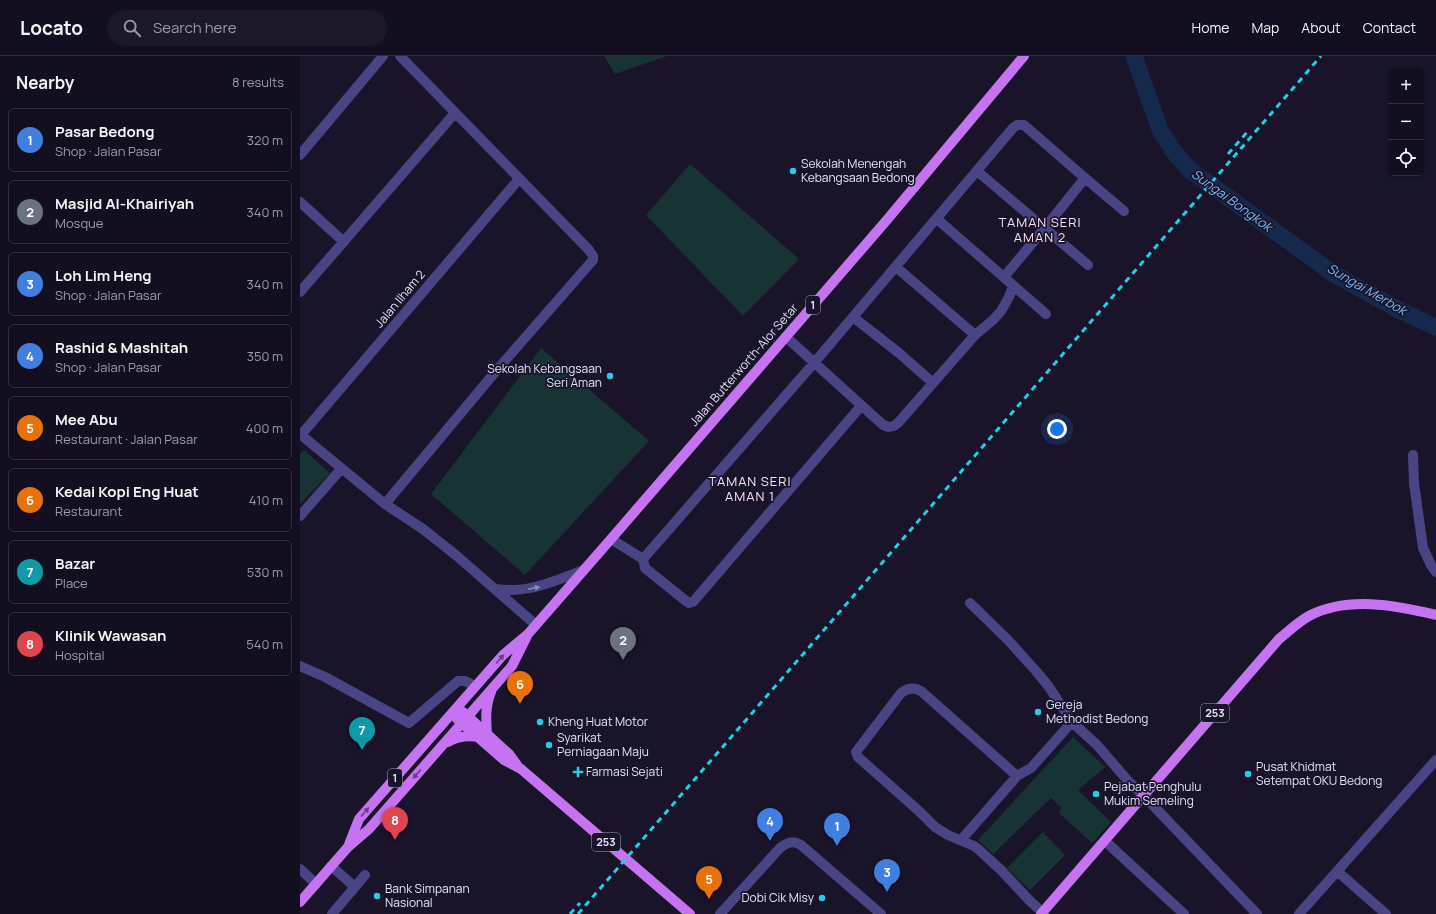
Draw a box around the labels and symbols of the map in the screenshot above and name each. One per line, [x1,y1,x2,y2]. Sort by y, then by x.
place label: Sekolah Menengah Kebangsaan Bedong [801,155,915,186]
water label: Sungai Bongkok [1188,165,1278,237]
marker: Sekolah Menengah Kebangsaan Bedong [788,166,798,176]
district label: TAMAN SERI AMAN 2 [998,213,1082,246]
water label: Sungai Merbok [1324,259,1412,320]
street label: Jalan Ilham 2 [371,266,429,331]
road number: 1 [806,296,820,314]
street label: Jalan Butterworth-Alor Setar [686,299,802,430]
place label: Sekolah Kebangsaan Seri Aman [487,360,602,391]
marker: Sekolah Kebangsaan Seri Aman [605,371,615,381]
your location [1047,419,1067,439]
district label: TAMAN SERI AMAN 1 [708,472,792,505]
one-way arrow [528,584,540,590]
pin: 2 [610,627,636,660]
one-way arrow [495,654,504,663]
pin: 6 [507,671,533,704]
place label: Gereja Methodist Bedong [1046,696,1148,727]
road number: 253 [1201,704,1229,722]
marker: Gereja Methodist Bedong [1033,707,1043,717]
place label: Kheng Huat Motor [548,713,649,730]
pin: 7 [349,717,375,750]
marker: Kheng Huat Motor [535,717,545,727]
place label: Syarikat Perniagaan Maju [557,729,649,760]
marker: Syarikat Perniagaan Maju [544,740,554,750]
place label: Pusat Khidmat Setempat OKU Bedong [1256,758,1382,789]
place label: Farmasi Sejati [586,763,663,780]
marker: Farmasi Sejati [573,767,583,777]
road number: 1 [388,769,402,787]
one-way arrow [413,769,422,780]
marker: Pusat Khidmat Setempat OKU Bedong [1243,769,1253,779]
place label: Pejabat Penghulu Mukim Semeling [1104,778,1201,809]
marker: Pejabat Penghulu Mukim Semeling [1091,789,1101,799]
one-way arrow [360,807,370,817]
pin: 8 [382,807,408,840]
pin: 4 [757,808,783,841]
pin: 1 [824,813,850,846]
road number: 253 [592,833,620,851]
pin: 3 [874,859,900,892]
pin: 5 [696,866,722,899]
place label: Bank Simpanan Nasional [385,880,470,911]
place label: Dobi Cik Misy [742,889,815,906]
marker: Bank Simpanan Nasional [372,891,382,901]
marker: Dobi Cik Misy [817,893,827,903]

